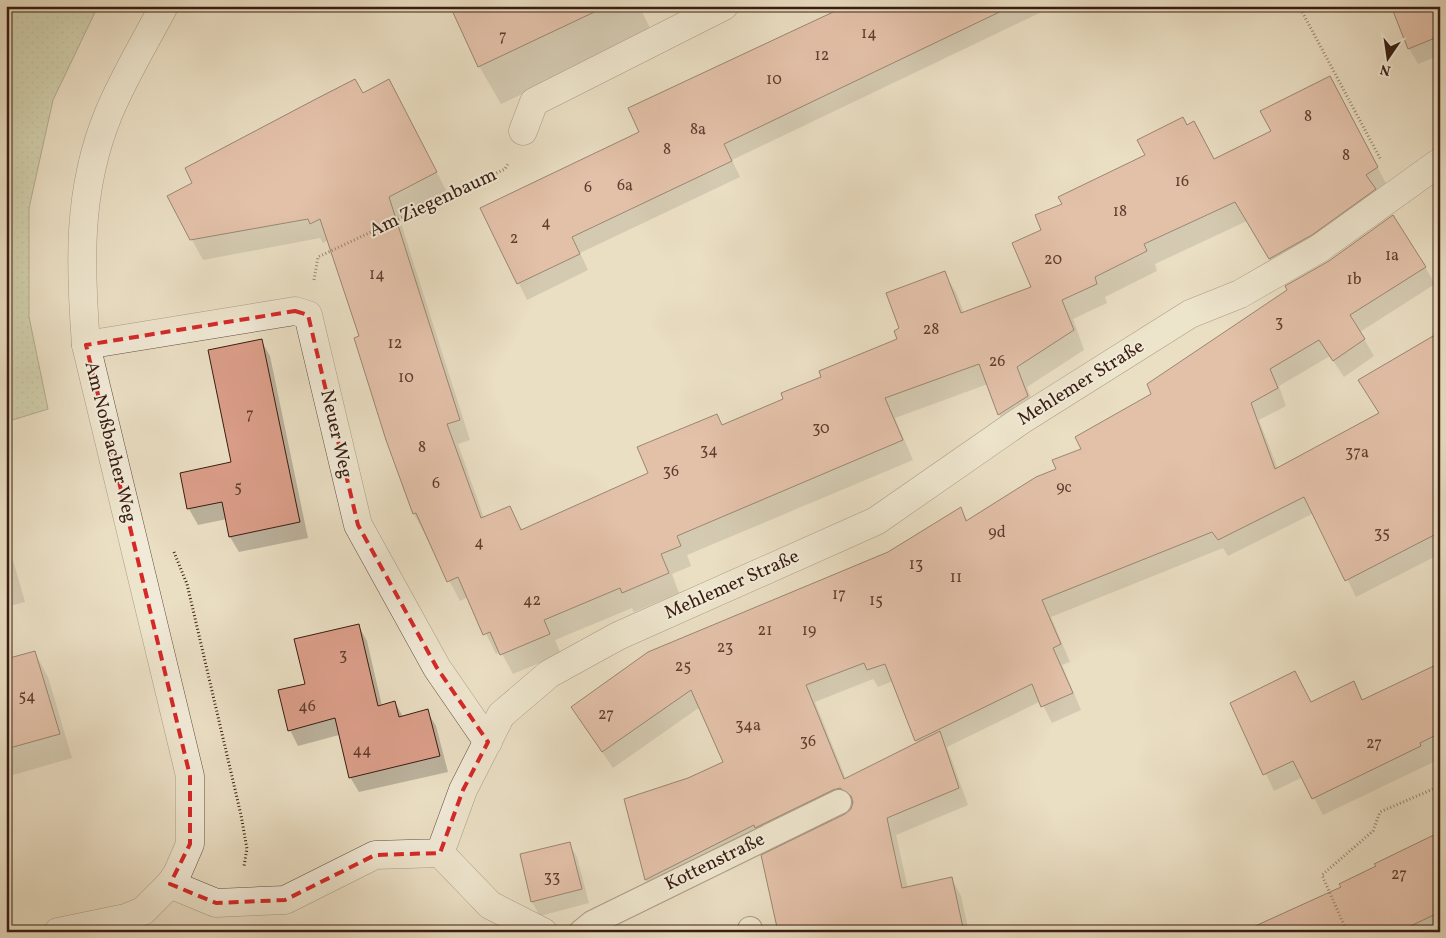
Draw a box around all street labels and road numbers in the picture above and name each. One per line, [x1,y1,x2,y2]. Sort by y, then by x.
street label: Am Ziegenbaum [365,162,501,244]
street label: Mehlemer Straße [1013,334,1149,432]
street label: Am Noßbacher Weg [77,359,143,525]
street label: Neuer Weg [313,387,359,481]
street label: Mehlemer Straße [661,544,803,626]
street label: Kottenstraße [661,827,769,897]

